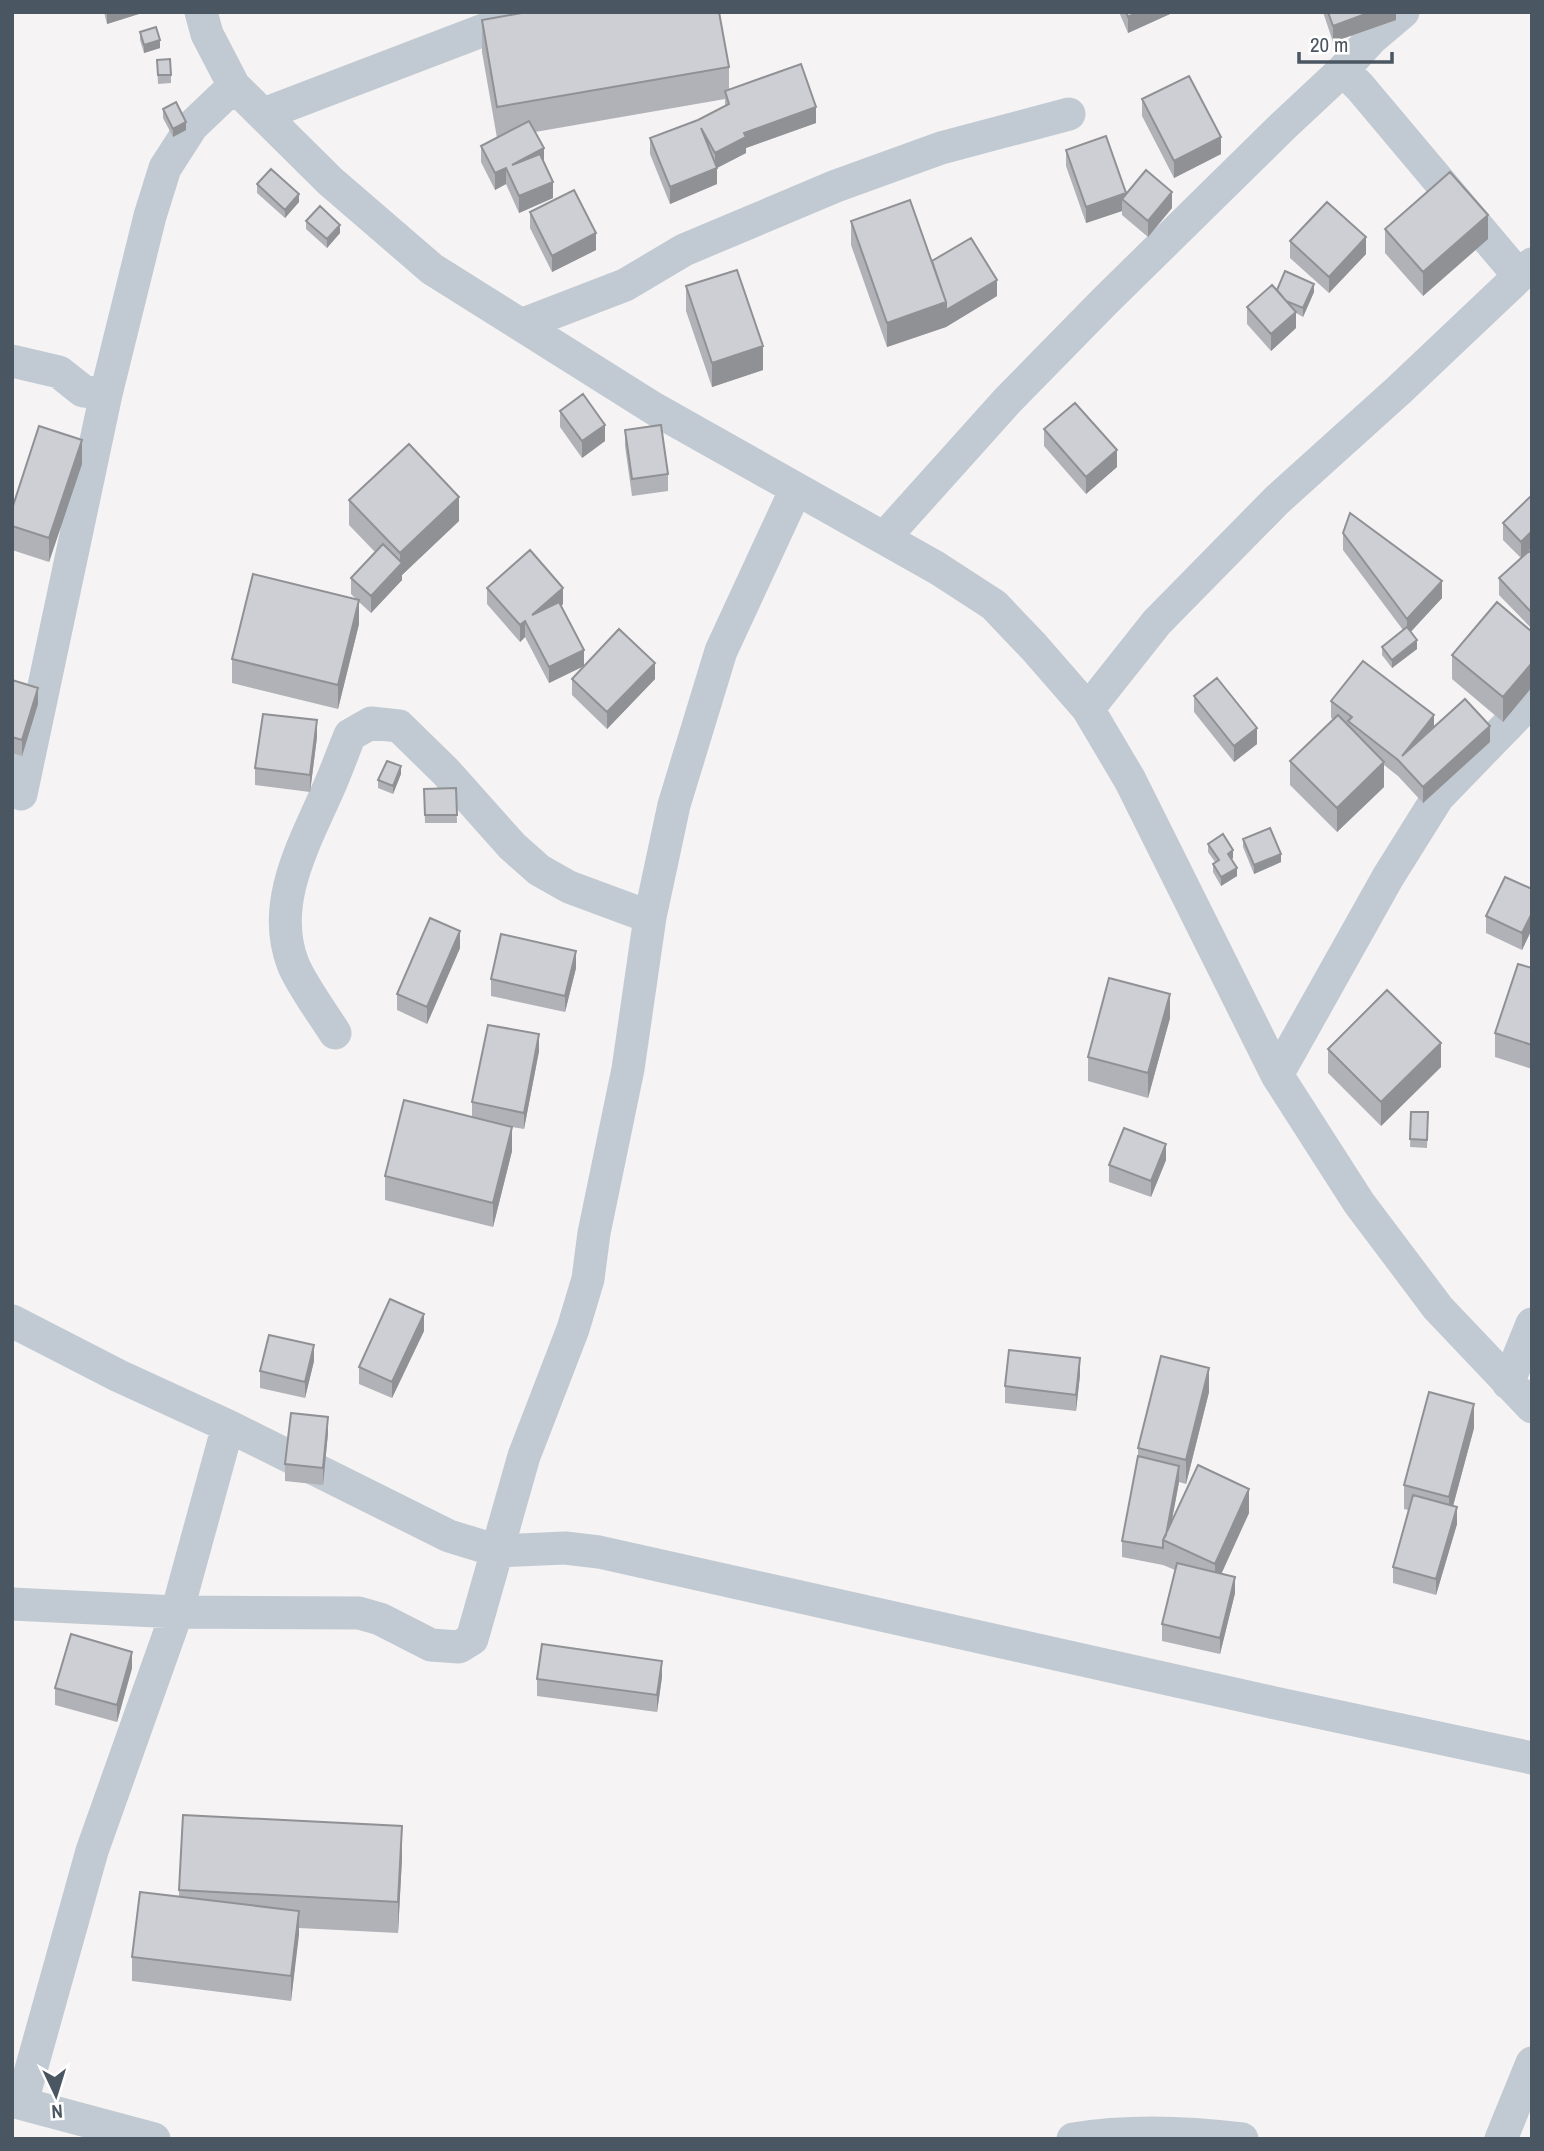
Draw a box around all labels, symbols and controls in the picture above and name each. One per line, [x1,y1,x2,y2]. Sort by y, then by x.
scale bar [1299,21,1392,65]
text: 20 m [1310,30,1348,59]
north arrow [21,2060,91,2130]
text: N [51,2099,64,2125]

